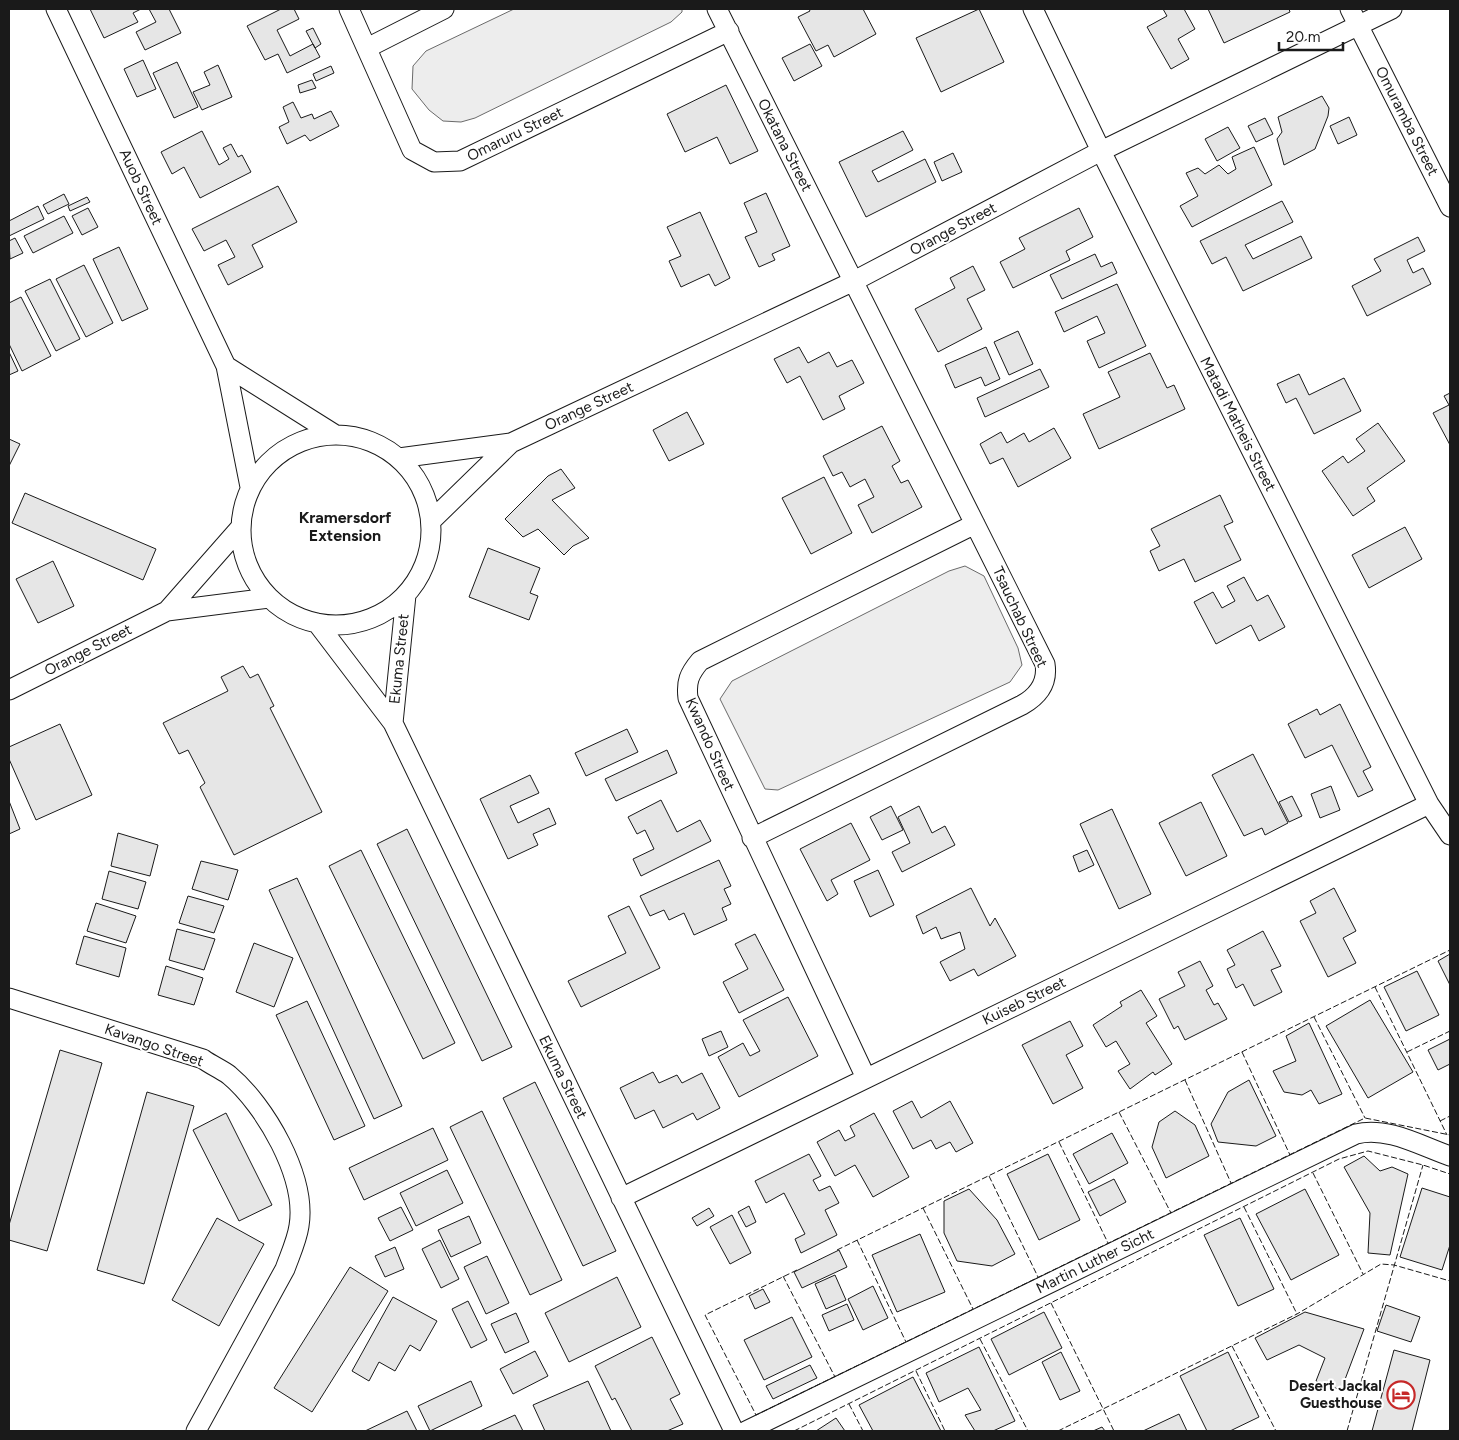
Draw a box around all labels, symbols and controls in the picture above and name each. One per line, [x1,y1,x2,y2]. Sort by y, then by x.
scale bar [1279,20,1343,52]
text: 20 m [1286,28,1320,46]
street label: Omuramba Street [1372,63,1443,179]
street label: Okatana Street [754,96,816,195]
street label: Omaruru Street [464,103,566,165]
street label: Auob Street [116,146,167,228]
street label: Orange Street [907,198,1000,259]
street label: Matadi Matheis Street [1196,354,1280,494]
street label: Orange Street [542,378,636,434]
district label: Kramersdorf Extension [299,508,392,545]
street label: Tsauchab Street [989,564,1051,671]
street label: Ekuma Street [385,613,413,705]
street label: Orange Street [41,620,135,680]
street label: Kwando Street [681,695,739,794]
street label: Kuiseb Street [979,973,1069,1029]
street label: Kavango Street [102,1020,206,1070]
street label: Ekuma Street [535,1032,591,1122]
street label: Martin Luther Sicht [1033,1225,1157,1297]
place label: Desert Jackal Guesthouse [1289,1377,1383,1412]
hotel icon: Desert Jackal Guesthouse [1386,1380,1416,1410]

